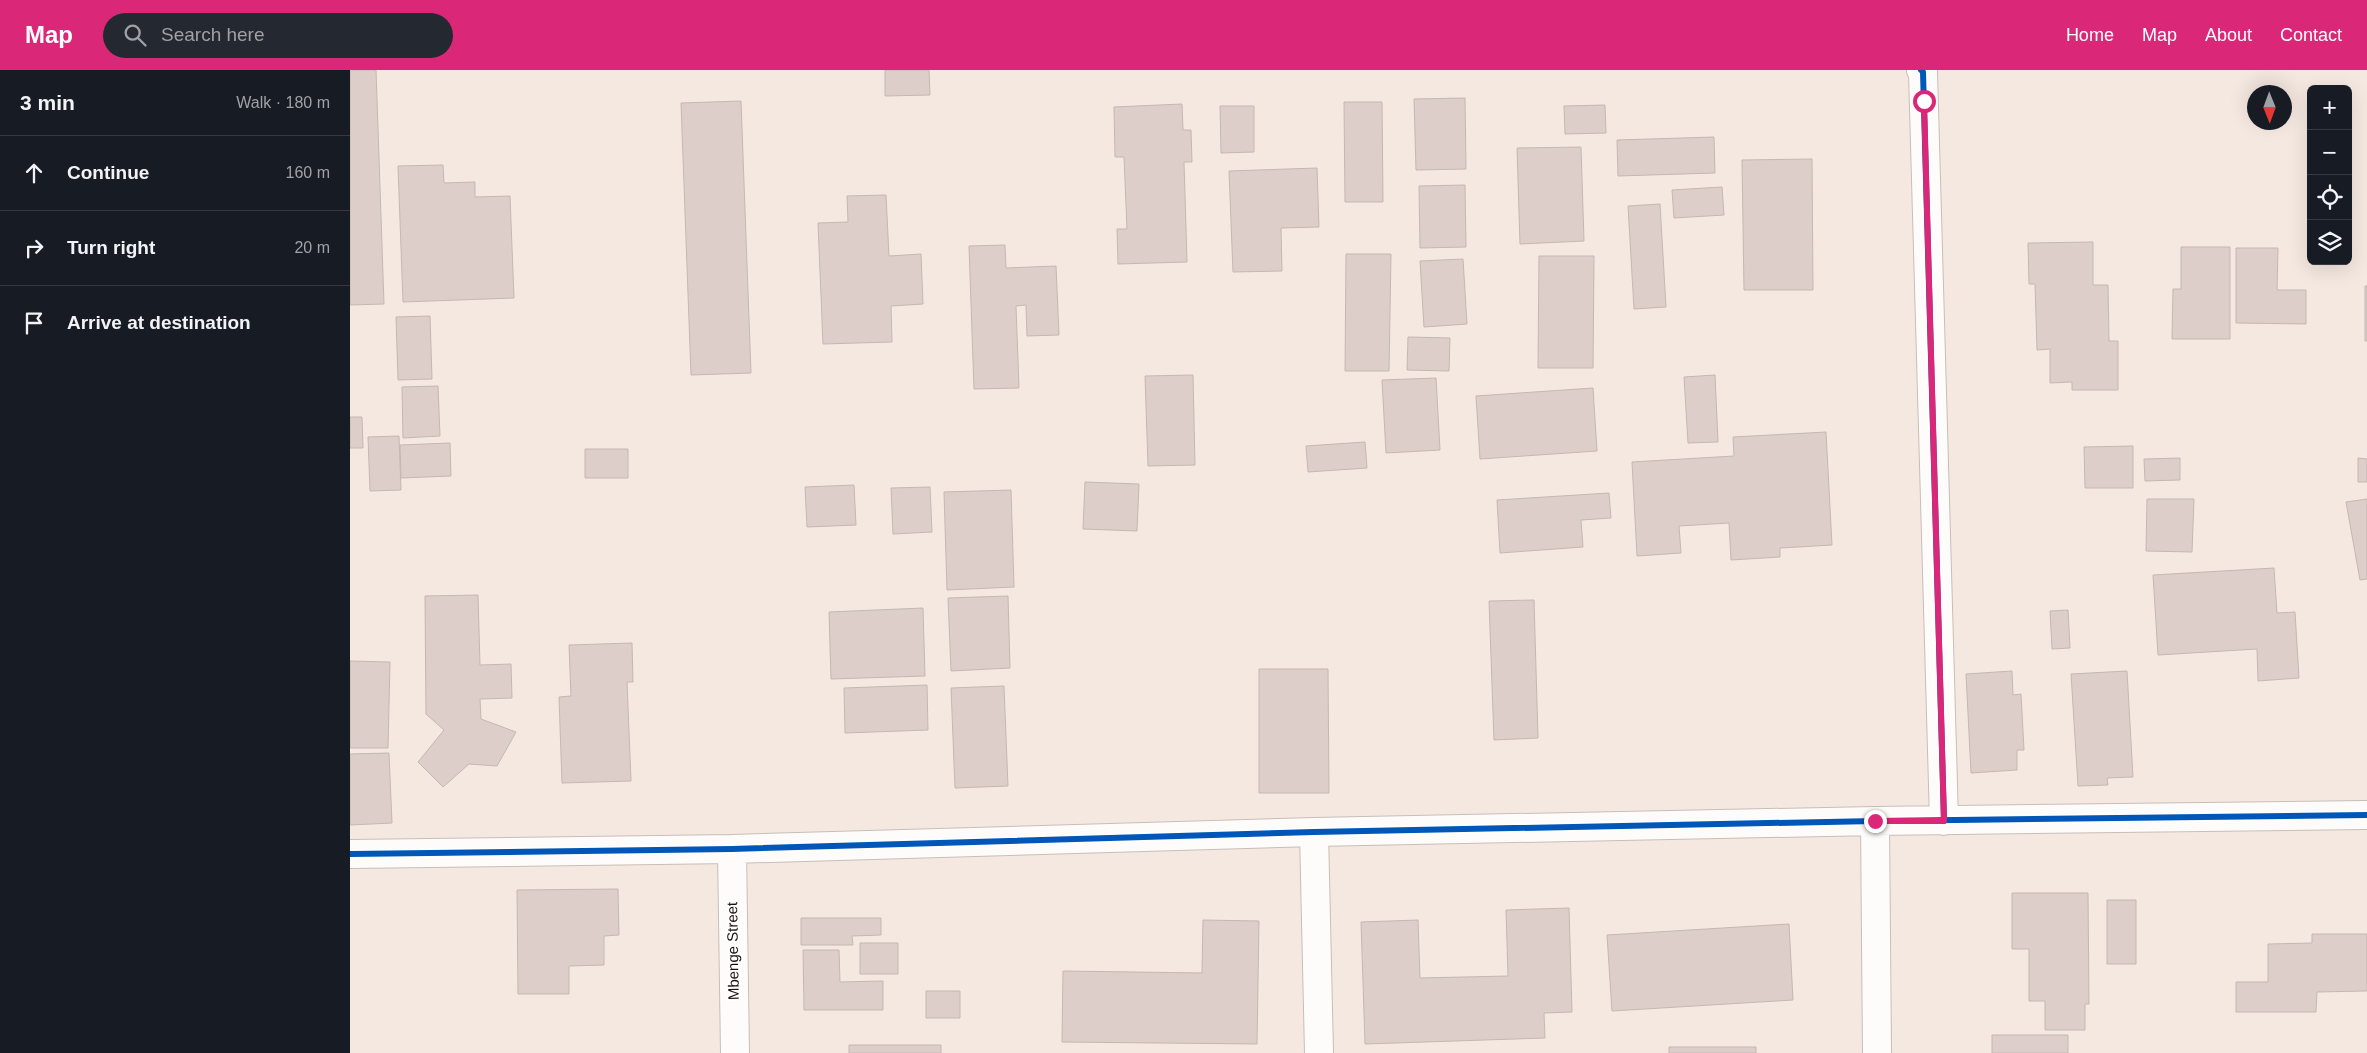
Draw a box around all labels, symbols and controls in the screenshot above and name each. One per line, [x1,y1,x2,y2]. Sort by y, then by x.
search box [103,13,453,58]
text: Map [25,21,73,48]
icon: search [121,21,149,49]
text: Search here [161,24,265,45]
text: Home [2066,25,2114,45]
text: Map [2142,25,2177,45]
text: About [2205,25,2252,45]
text: Contact [2280,25,2342,45]
north arrow [2247,85,2292,130]
map controls [2307,85,2352,265]
button: + [2307,85,2352,130]
route start [1913,90,1936,113]
text: 3 min [20,91,75,114]
text: Walk · 180 m [236,94,330,111]
button: − [2307,130,2352,175]
icon: ahead [20,159,48,187]
text: Continue [67,162,149,183]
text: 160 m [286,164,330,181]
button: locate [2307,175,2352,220]
button: layers [2307,220,2352,265]
icon: right [20,234,48,262]
text: Turn right [67,237,155,258]
text: 20 m [294,239,330,256]
icon: arrive [20,309,48,337]
text: Arrive at destination [67,312,251,333]
route end [1864,810,1887,833]
street label: Mbenge Street [723,901,742,1000]

